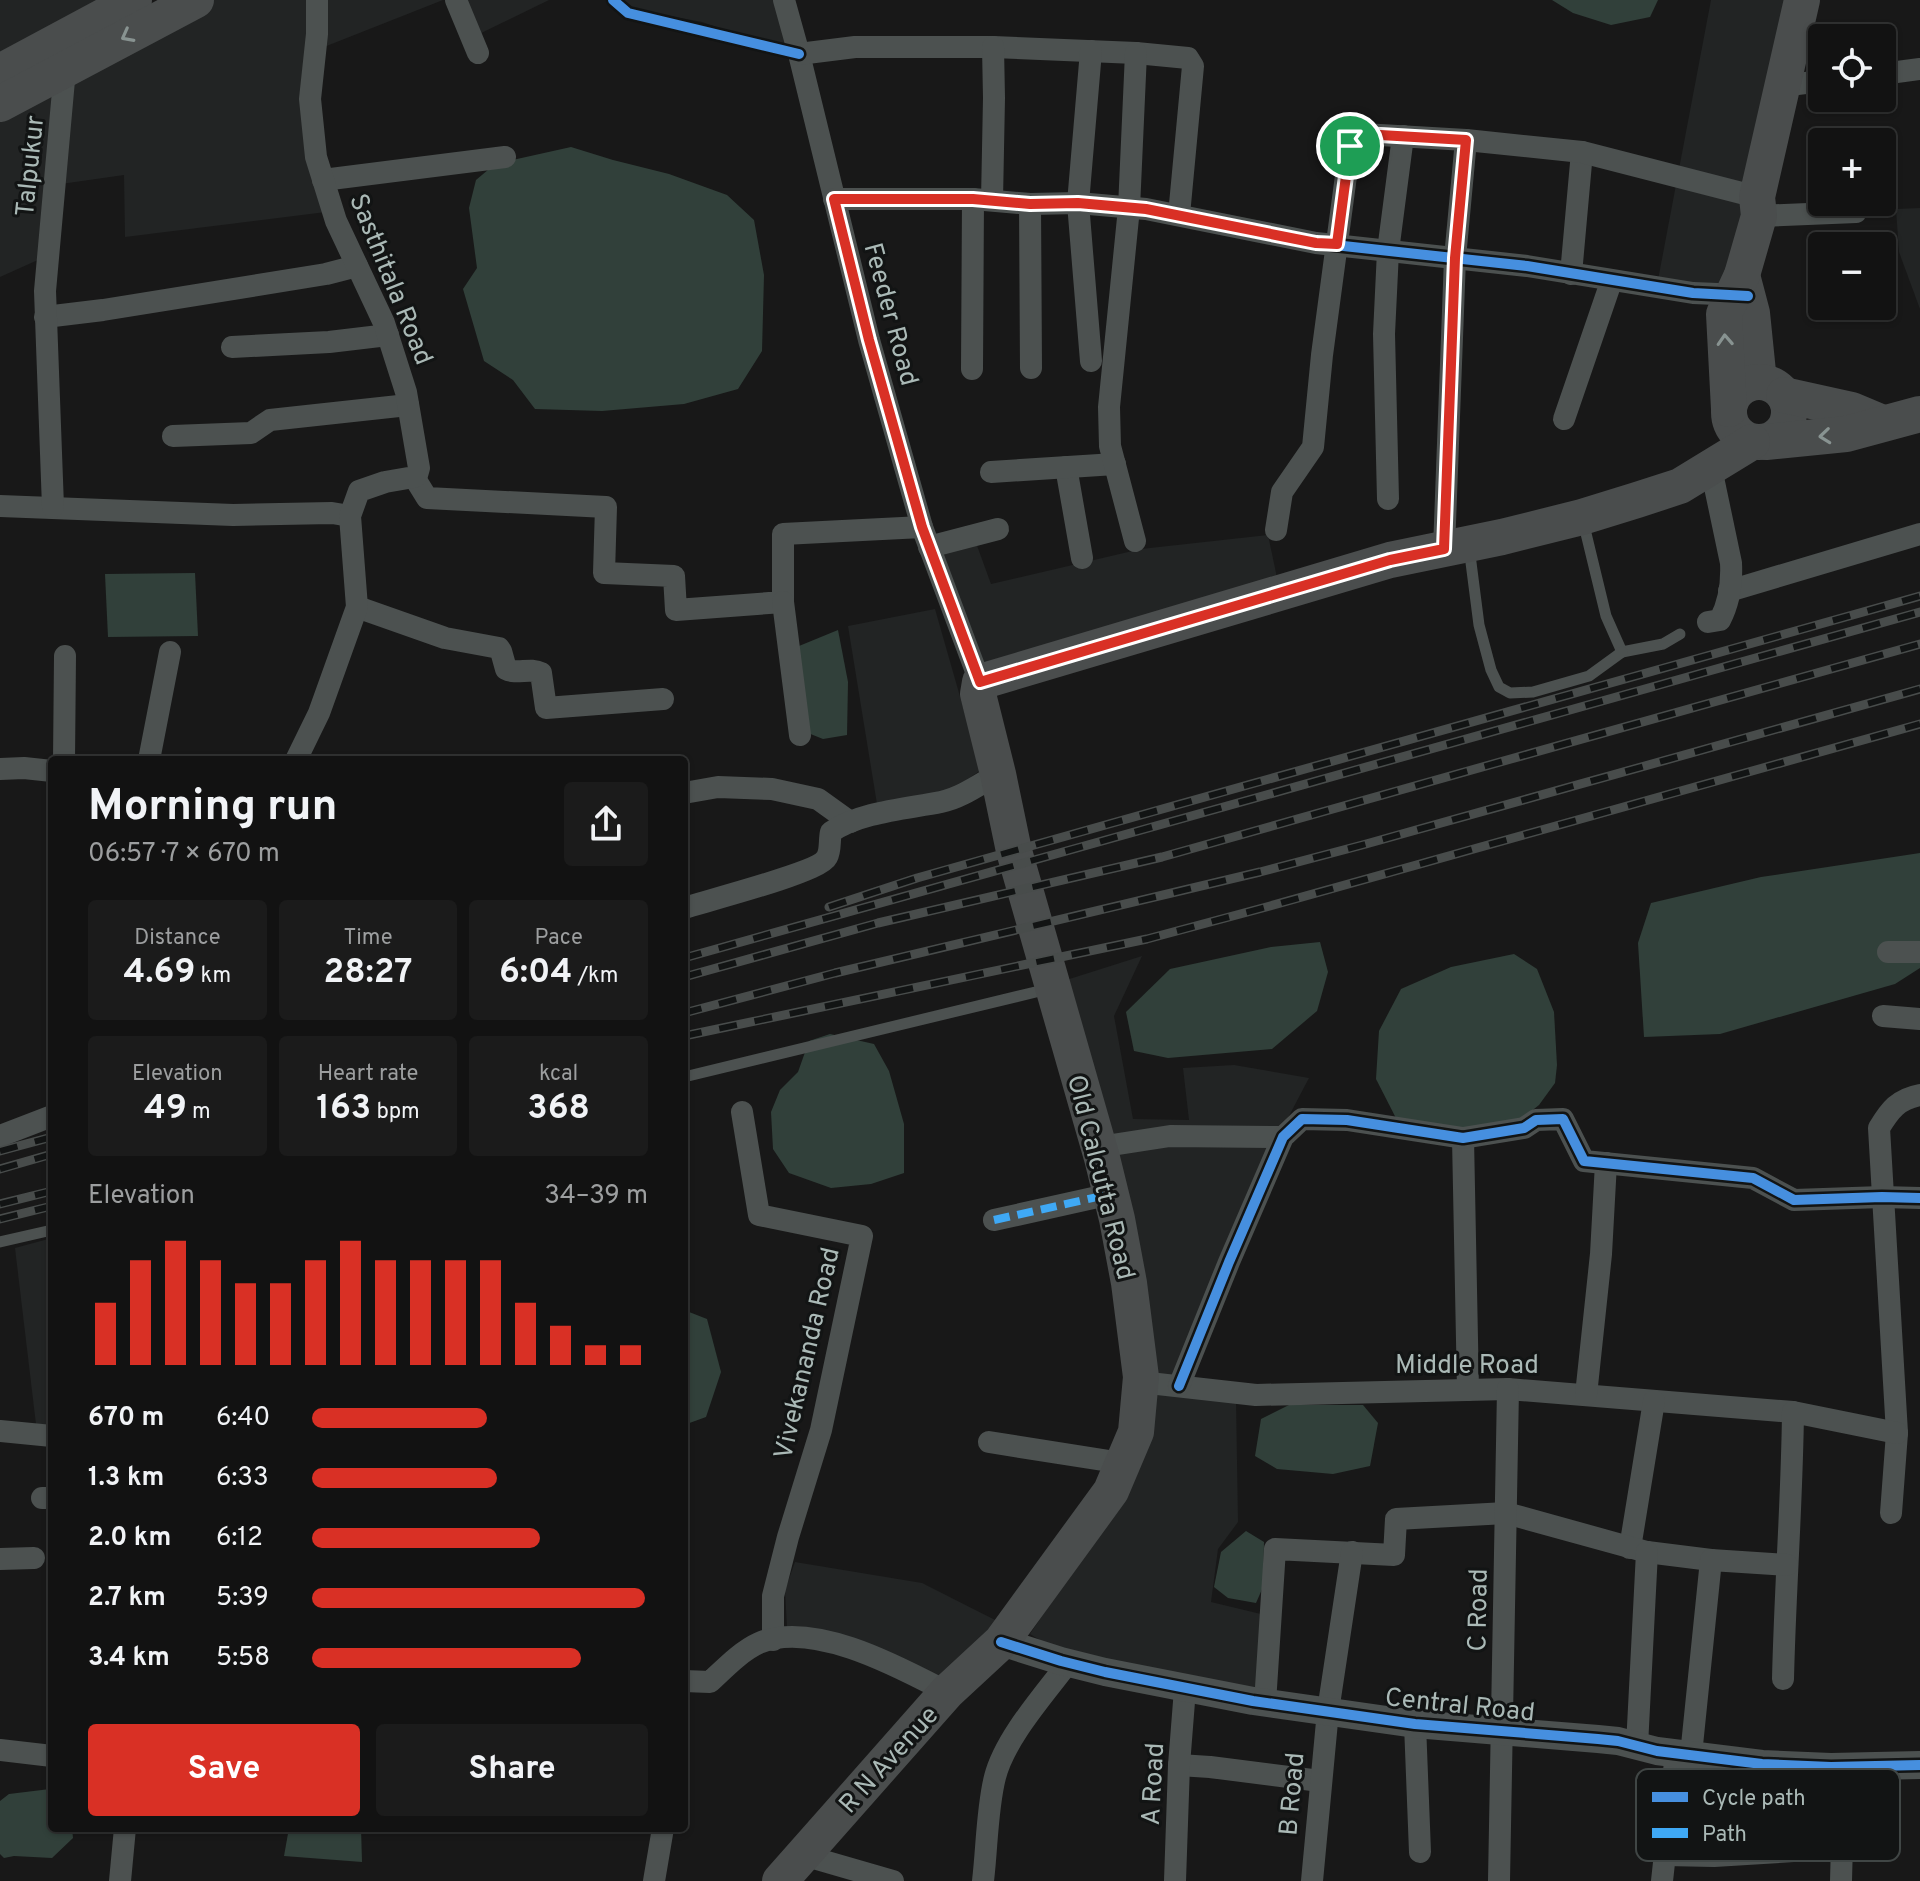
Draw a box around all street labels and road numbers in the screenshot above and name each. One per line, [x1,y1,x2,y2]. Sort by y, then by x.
street label: Talpukur [10,114,53,219]
street label: Sasthitala Road [340,189,439,370]
street label: Feeder Road [855,240,925,390]
street label: Old Calcutta Road [1058,1072,1141,1284]
street label: Vivekananda Road [768,1244,849,1463]
street label: Middle Road [1395,1350,1539,1383]
street label: C Road [1462,1568,1497,1652]
street label: Central Road [1383,1682,1536,1731]
street label: R N Avenue [833,1700,947,1821]
street label: A Road [1136,1742,1173,1826]
street label: B Road [1273,1751,1314,1837]

